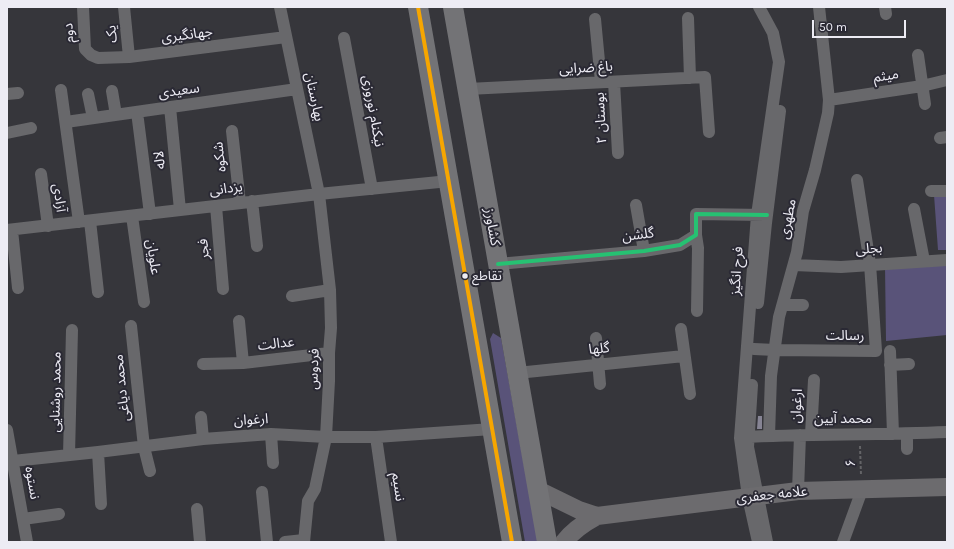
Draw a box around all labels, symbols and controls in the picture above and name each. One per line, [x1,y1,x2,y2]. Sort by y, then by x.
scale bar [814,12,908,38]
text: 50 m [819,20,847,34]
street label: دوم [60,23,78,43]
street label: یک [103,24,121,44]
street label: جهانگیری [160,24,214,46]
street label: باغ ضرایی [559,58,613,78]
street label: میثم [872,66,900,86]
street label: بهارستان [301,71,327,123]
street label: نیکنام نوروزی [358,74,388,148]
street label: سعیدی [157,80,201,102]
street label: بوستان ۲ [591,92,611,144]
street label: شکوه [210,141,230,173]
street label: لاله [151,150,169,170]
street label: یزدانی [208,179,244,199]
street label: آزادی [49,183,69,213]
street label: مطهری [776,197,800,241]
street label: کشاورز [480,207,504,247]
street label: گلشن [621,225,655,245]
street label: علویان [142,238,164,276]
street label: فجر [195,238,213,260]
street label: بجلی [855,240,883,258]
street label: فرح انگیز [727,246,747,296]
place label: تقاطع [472,268,502,284]
marker: تقاطع [460,271,470,281]
street label: رسالت [826,328,864,344]
street label: عدالت [257,334,295,354]
street label: گلها [588,340,610,358]
street label: فردوس [305,348,323,390]
street label: محمد روشنایی [47,351,65,433]
street label: محمد دیاغی [110,354,134,422]
street label: ارغوان [788,388,806,424]
street label: ارغوان [233,411,269,429]
street label: محمد آیین [814,411,872,427]
street label: ۶ [842,459,860,467]
street label: نستوه [21,465,43,501]
street label: نسیم [388,472,408,502]
street label: علامه جعفری [736,483,808,507]

